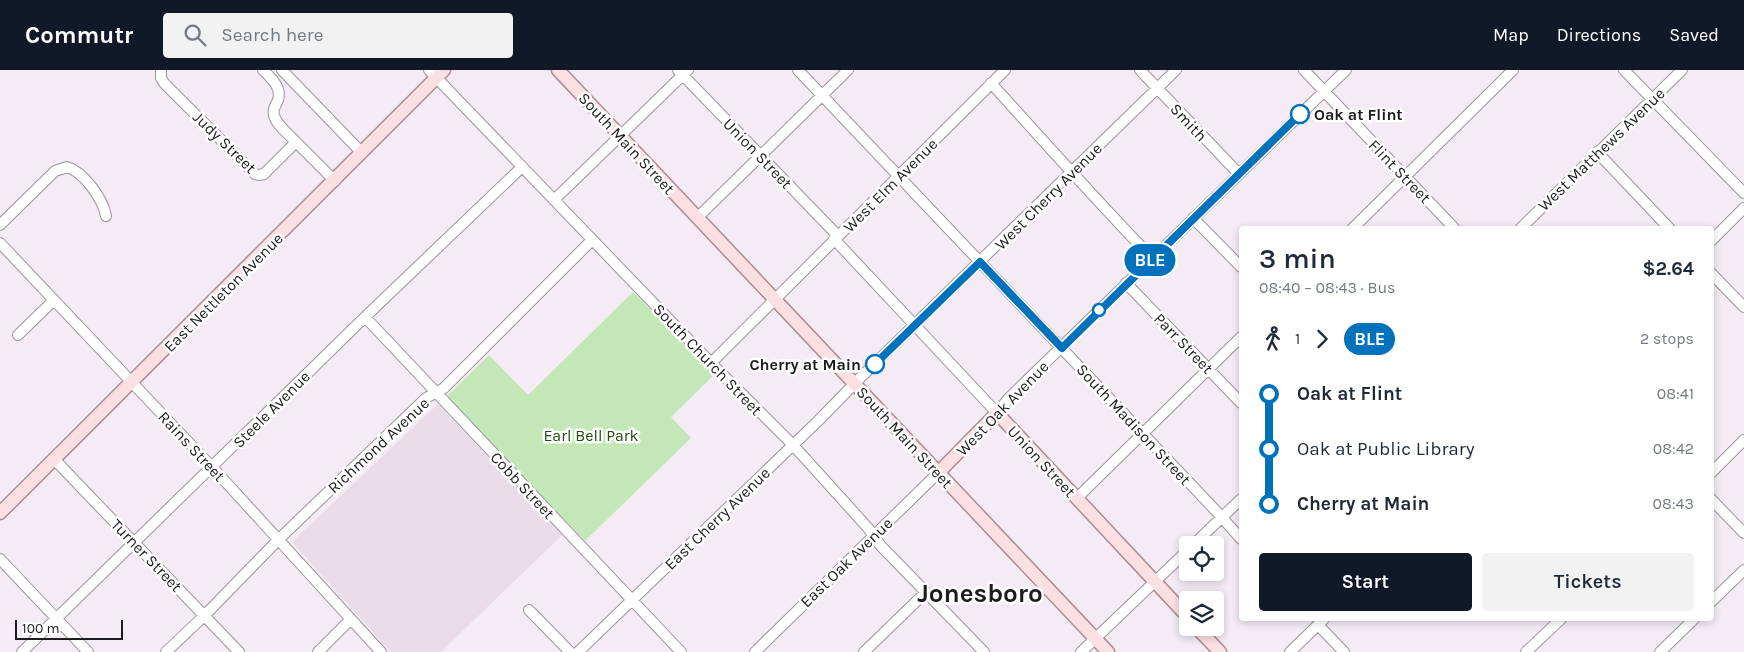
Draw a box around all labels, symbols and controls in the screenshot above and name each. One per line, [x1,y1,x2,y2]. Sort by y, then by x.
search box [163,13,513,58]
text: Commutr [25,21,133,49]
icon: search [181,21,209,49]
text: Search here [221,24,323,46]
text: Map [1493,24,1529,46]
text: Directions [1557,24,1641,46]
text: Saved [1669,24,1719,46]
street label: West Matthews Avenue [1534,84,1669,215]
street label: South Main Street [575,89,679,198]
street label: Smith [1166,99,1211,145]
marker: Oak at Flint [1290,104,1310,124]
place label: Oak at Flint [1314,105,1403,124]
street label: Judy Street [189,107,260,177]
street label: Union Street [719,114,796,193]
street label: West Elm Avenue [839,134,941,236]
street label: Flint Street [1365,136,1435,207]
street label: West Cherry Avenue [991,139,1106,254]
street label: East Nettleton Avenue [160,229,287,356]
text: 3 min [1259,242,1336,275]
line badge: BLE [1121,244,1179,276]
text: BLE [1134,249,1166,271]
text: $2.64 [1642,258,1694,280]
text: 08:40 – 08:43 · Bus [1259,278,1396,297]
street label: South Church Street [649,299,766,419]
unlabelled marker [1092,303,1106,317]
street label: Parr Street [1150,309,1217,378]
icon: walk [1259,325,1287,353]
icon: forward [1308,325,1336,353]
text: BLE [1354,328,1385,350]
text: 1 [1295,329,1300,348]
text: 2 stops [1640,329,1694,348]
marker: Cherry at Main [865,354,885,374]
place label: Cherry at Main [749,355,861,374]
street label: West Oak Avenue [952,357,1053,460]
street label: South Madison Street [1073,360,1195,489]
street label: Steele Avenue [229,367,314,452]
street label: South Main Street [853,383,957,492]
text: Oak at Flint [1297,383,1402,405]
text: 08:41 [1657,384,1694,403]
street label: Richmond Avenue [324,393,433,497]
street label: Rains Street [154,407,229,485]
street label: Union Street [1004,422,1080,501]
park label: Earl Bell Park [543,426,639,445]
text: Oak at Public Library [1297,438,1474,460]
text: 08:42 [1653,439,1694,458]
street label: Cobb Street [487,448,559,523]
street label: East Cherry Avenue [661,463,774,574]
text: Cherry at Main [1297,493,1429,515]
text: 08:43 [1653,494,1694,513]
street label: East Oak Avenue [796,514,896,611]
street label: Turner Street [107,515,186,596]
map controls [1179,536,1224,636]
button: locate [1179,536,1224,581]
button: Start [1259,553,1472,611]
button: Tickets [1482,553,1694,611]
district label: Jonesboro [917,578,1043,609]
button: layers [1179,591,1224,636]
scale bar [15,617,122,640]
text: 100 m [22,620,60,637]

